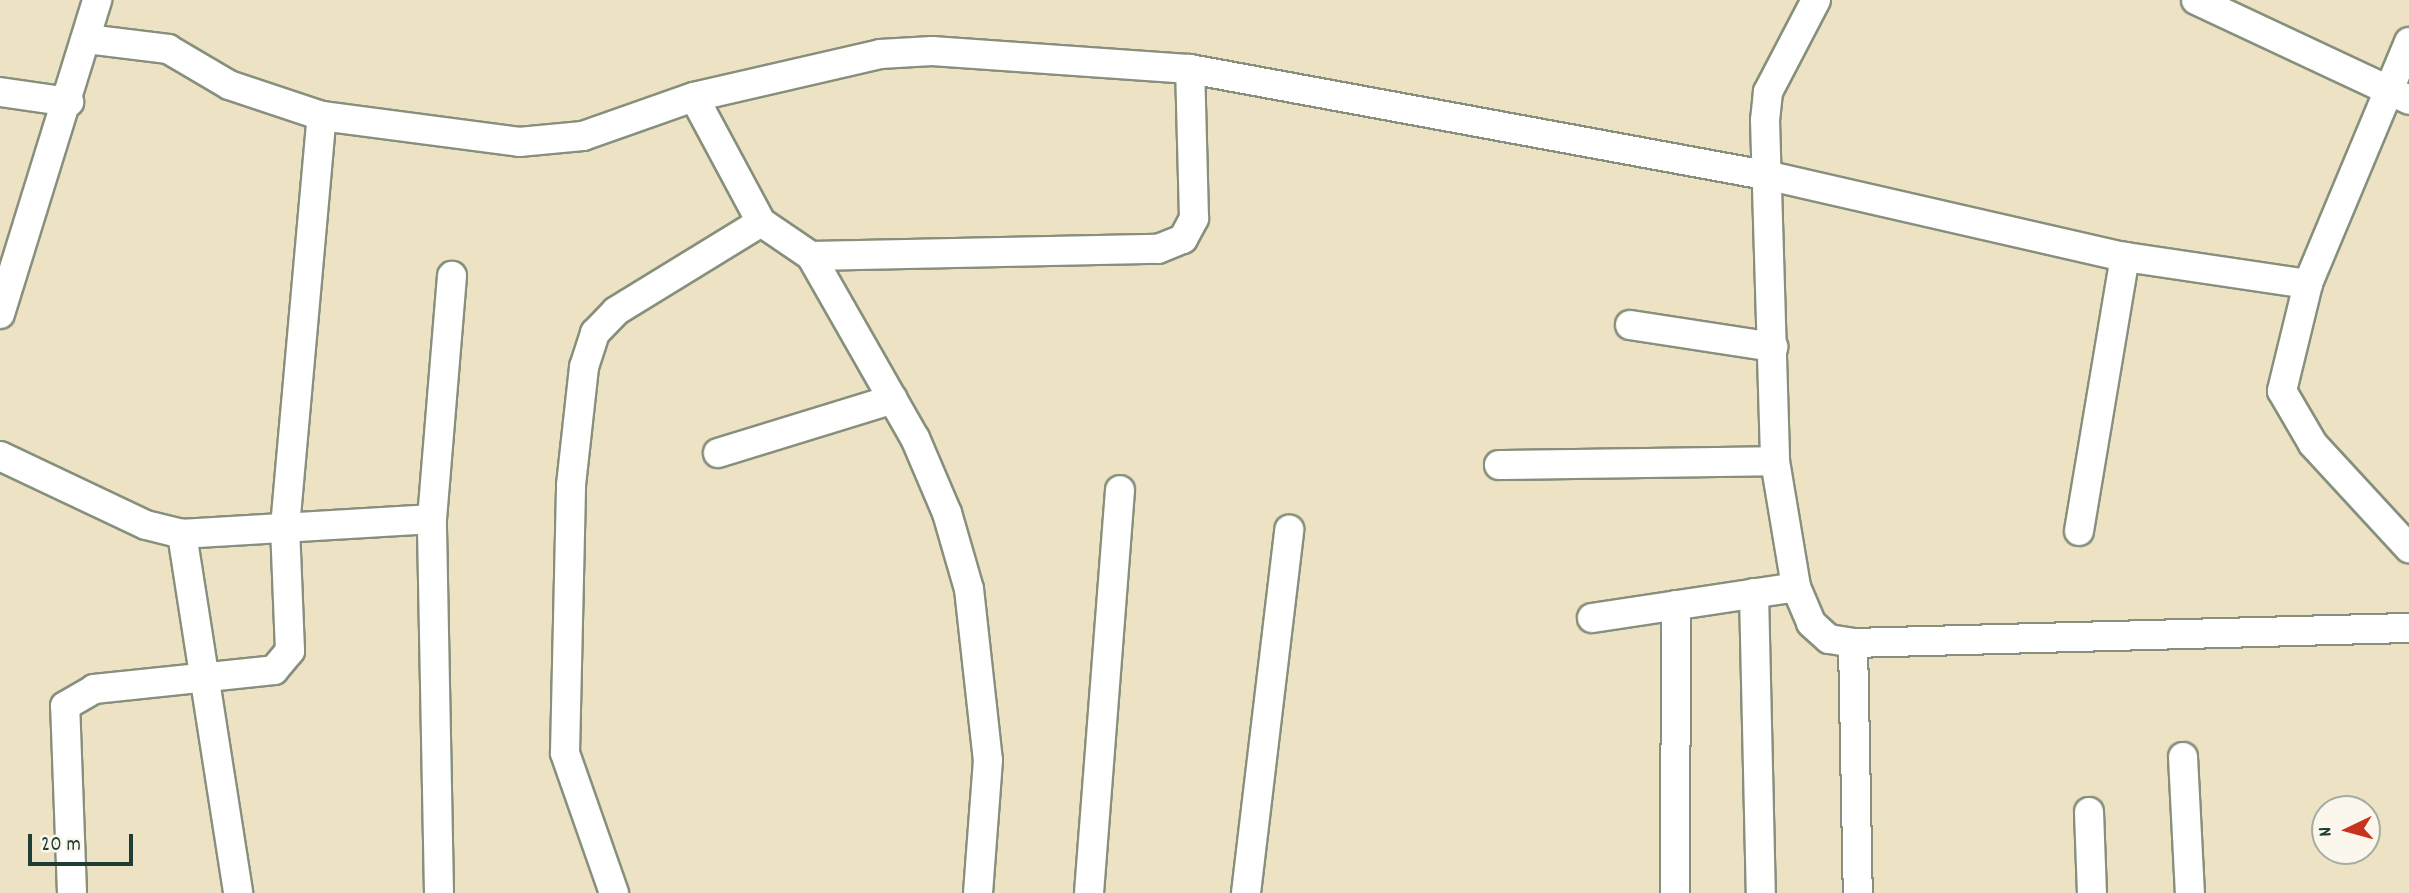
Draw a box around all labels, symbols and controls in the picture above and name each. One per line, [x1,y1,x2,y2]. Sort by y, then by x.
north arrow [2311,795,2381,865]
scale bar [32,820,136,864]
text: N [2313,826,2340,838]
text: 20 m [41,831,81,861]

